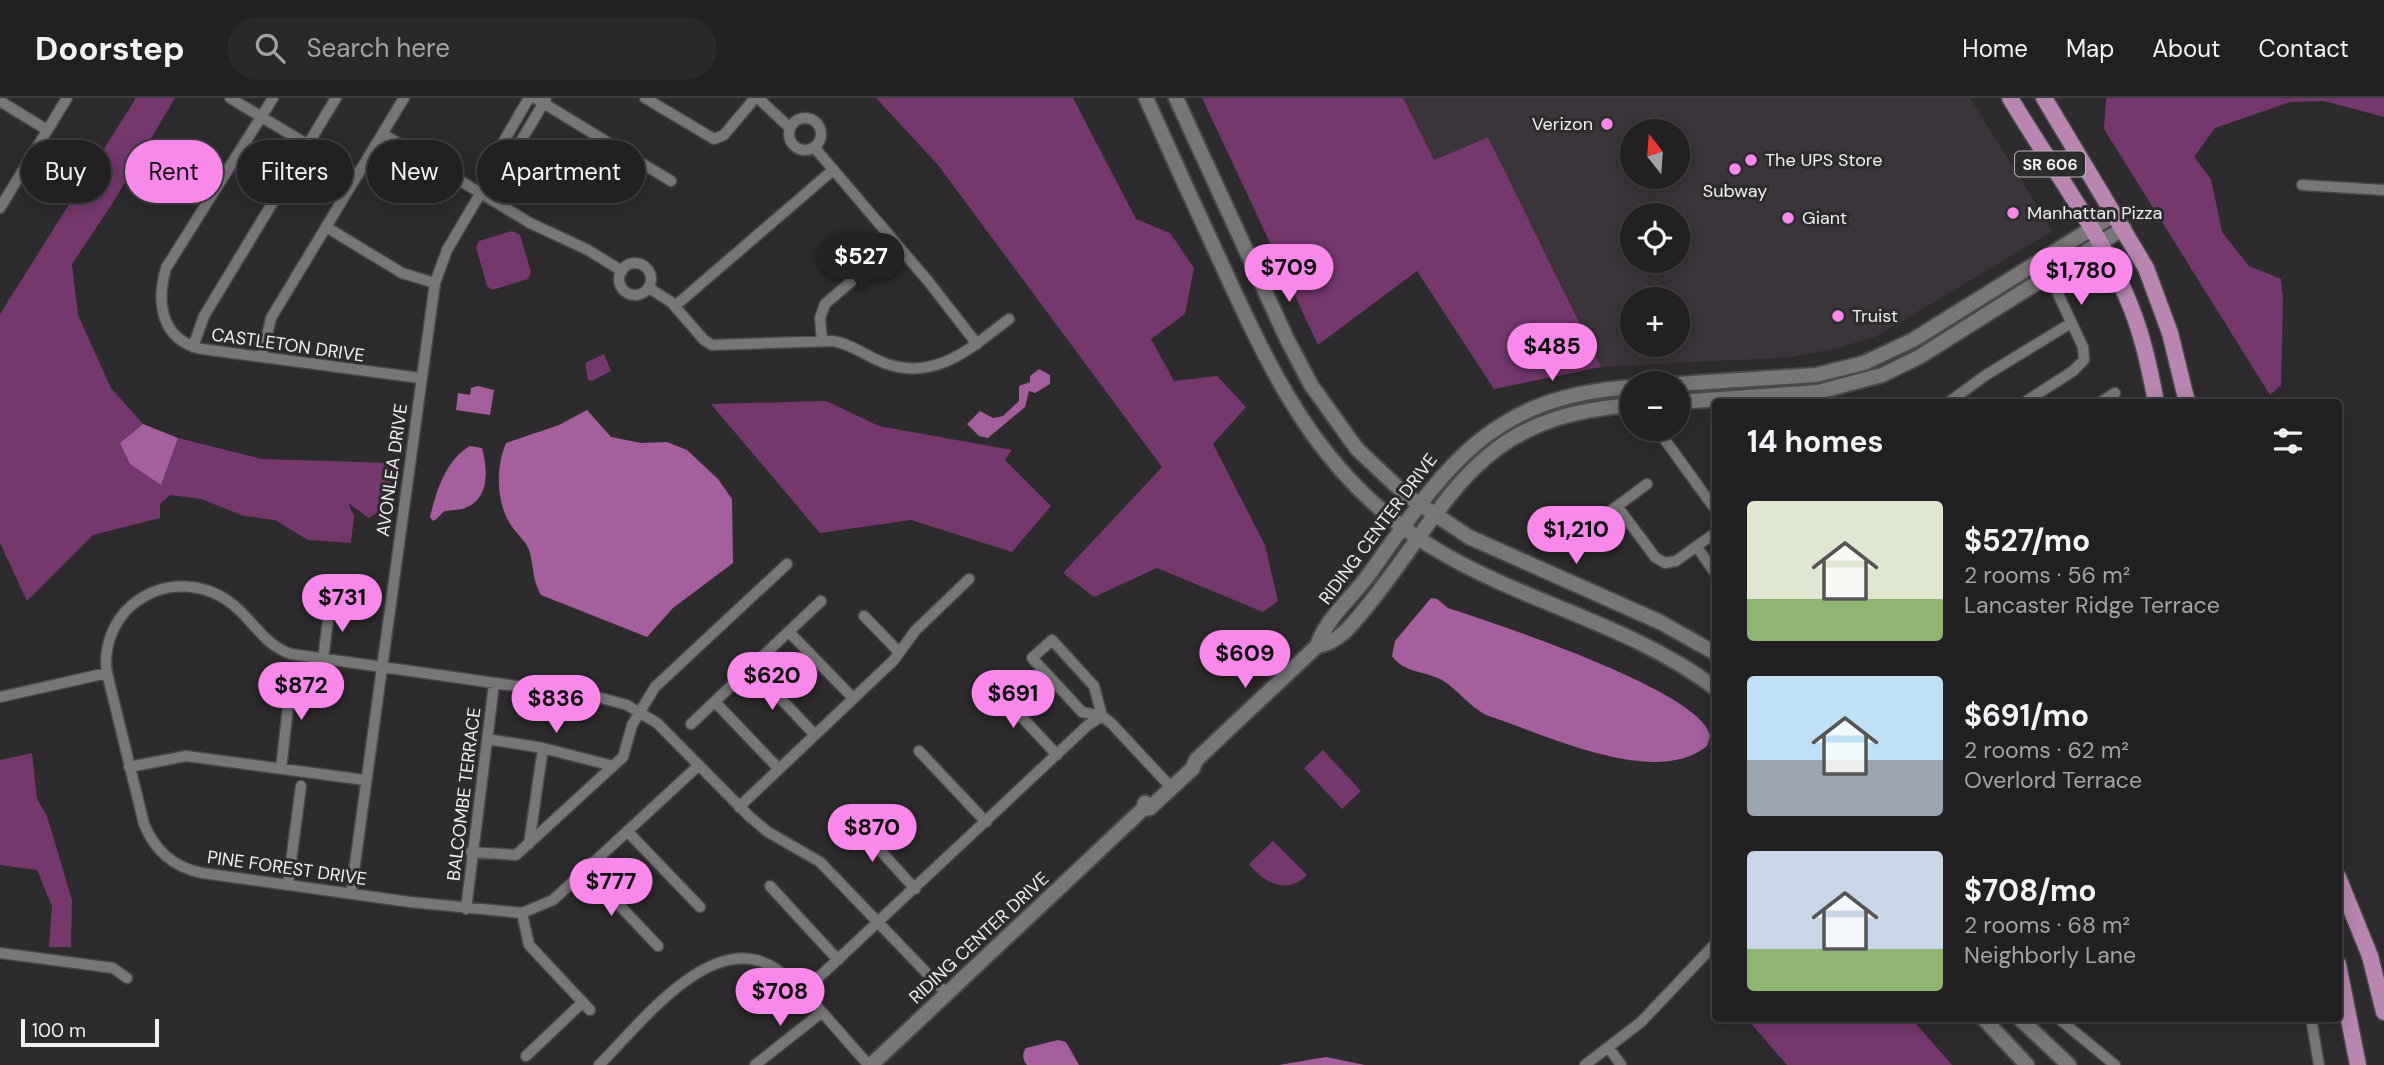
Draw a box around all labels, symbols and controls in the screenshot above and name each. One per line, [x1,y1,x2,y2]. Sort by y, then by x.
search box [227,17,717,80]
text: Doorstep [35,27,185,70]
icon: search [251,29,289,67]
text: Search here [307,31,450,65]
text: Home [1962,33,2028,64]
text: Map [2066,33,2114,64]
text: About [2152,33,2221,64]
text: Contact [2259,33,2349,64]
place label: Verizon [1532,112,1593,136]
marker: Verizon [1599,116,1615,132]
north arrow [1620,119,1690,189]
map controls [1620,119,1690,441]
chip: Buy [21,140,111,203]
chip: Rent [125,140,223,203]
chip: Filters [237,140,353,203]
chip: New [367,140,463,203]
chip: Apartment [477,140,645,203]
place label: The UPS Store [1765,148,1882,172]
marker: The UPS Store [1743,152,1759,168]
road number: SR 606 [2015,152,2085,176]
marker: Subway [1727,161,1743,177]
place label: Subway [1703,179,1767,203]
place label: Manhattan Pizza [2027,201,2162,225]
button: locate [1620,203,1690,273]
marker: Manhattan Pizza [2005,205,2021,221]
place label: Giant [1802,206,1847,230]
marker: Giant [1780,210,1796,226]
pin: $527 [820,234,902,293]
text: $527 [834,241,888,271]
pin: $709 [1248,244,1330,304]
pin: $1,780 [2024,248,2138,307]
text: $709 [1261,252,1317,282]
text: $1,780 [2046,255,2116,285]
button: + [1620,287,1690,357]
place label: Truist [1852,304,1898,328]
marker: Truist [1830,308,1846,324]
street label: CASTLETON DRIVE [210,322,366,368]
pin: $485 [1511,324,1593,383]
text: $485 [1523,331,1581,361]
button: − [1620,371,1690,441]
street label: AVONLEA DRIVE [371,402,413,538]
text: 14 homes [1747,422,1884,461]
icon: filters [2269,422,2307,460]
street label: RIDING CENTER DRIVE [1313,449,1443,609]
pin: $1,210 [1519,506,1633,566]
text: $1,210 [1543,514,1609,544]
text: $527/mo [1964,521,2090,560]
icon: home [1803,529,1887,613]
text: 2 rooms · 56 m² [1964,560,2130,590]
pin: $731 [301,574,383,634]
text: $731 [318,582,366,612]
text: Lancaster Ridge Terrace [1964,590,2220,620]
pin: $609 [1204,630,1286,690]
text: $609 [1215,638,1275,668]
pin: $620 [731,652,813,712]
text: $620 [743,660,801,690]
pin: $872 [260,662,342,722]
text: $872 [274,670,328,700]
pin: $691 [972,670,1054,730]
pin: $836 [515,676,597,735]
text: $691 [988,678,1038,708]
text: $836 [528,683,584,713]
text: $691/mo [1964,696,2089,735]
icon: home [1803,704,1887,788]
street label: BALCOMBE TERRACE [441,706,487,882]
text: 2 rooms · 62 m² [1964,735,2129,765]
text: Overlord Terrace [1964,765,2142,795]
pin: $870 [831,804,913,864]
text: $870 [844,812,900,842]
street label: PINE FOREST DRIVE [206,845,368,891]
pin: $777 [570,858,652,918]
text: $777 [586,866,636,896]
street label: RIDING CENTER DRIVE [904,867,1054,1009]
text: $708/mo [1964,871,2097,910]
icon: home [1803,879,1887,963]
text: 2 rooms · 68 m² [1964,910,2130,940]
text: Neighborly Lane [1964,940,2136,970]
pin: $708 [739,968,821,1028]
text: $708 [752,976,808,1006]
scale bar [21,1016,159,1048]
text: 100 m [32,1018,86,1043]

